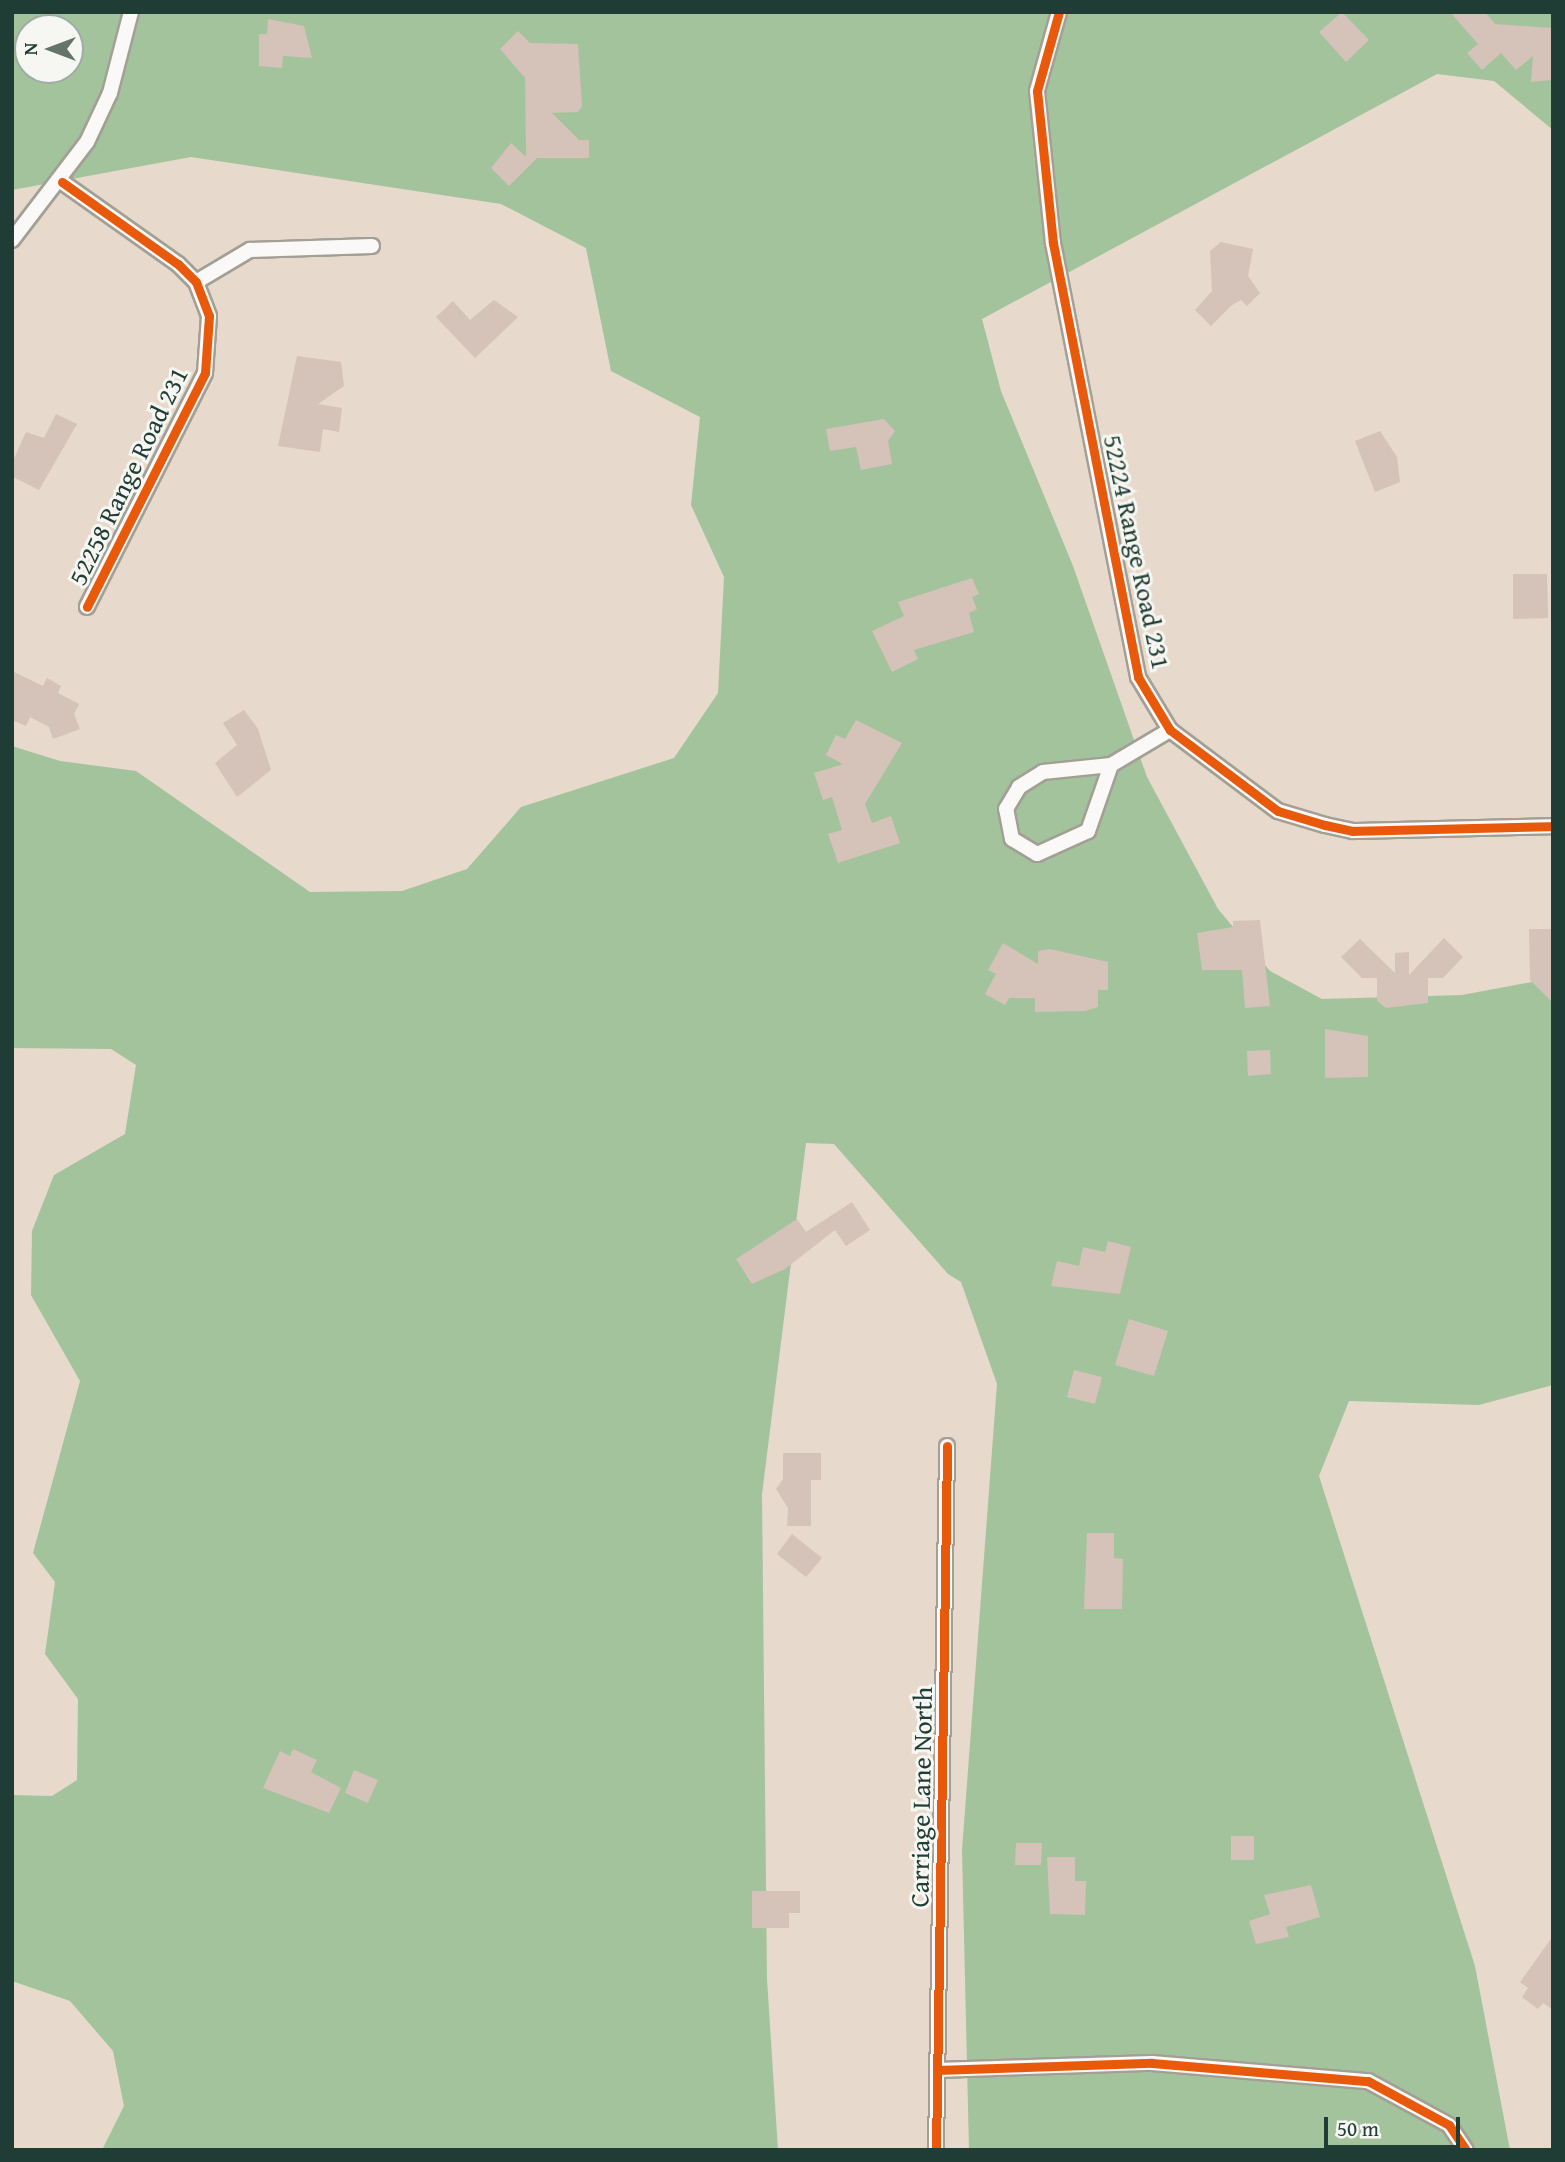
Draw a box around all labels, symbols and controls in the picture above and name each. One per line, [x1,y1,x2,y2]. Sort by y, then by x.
north arrow [14,14,84,84]
text: N [16,43,44,55]
street label: 52258 Range Road 231 [62,362,194,590]
street label: 52224 Range Road 231 [1097,432,1177,672]
street label: Carriage Lane North [903,1686,939,1908]
scale bar [1327,2102,1464,2146]
text: 50 m [1337,2113,1379,2144]

